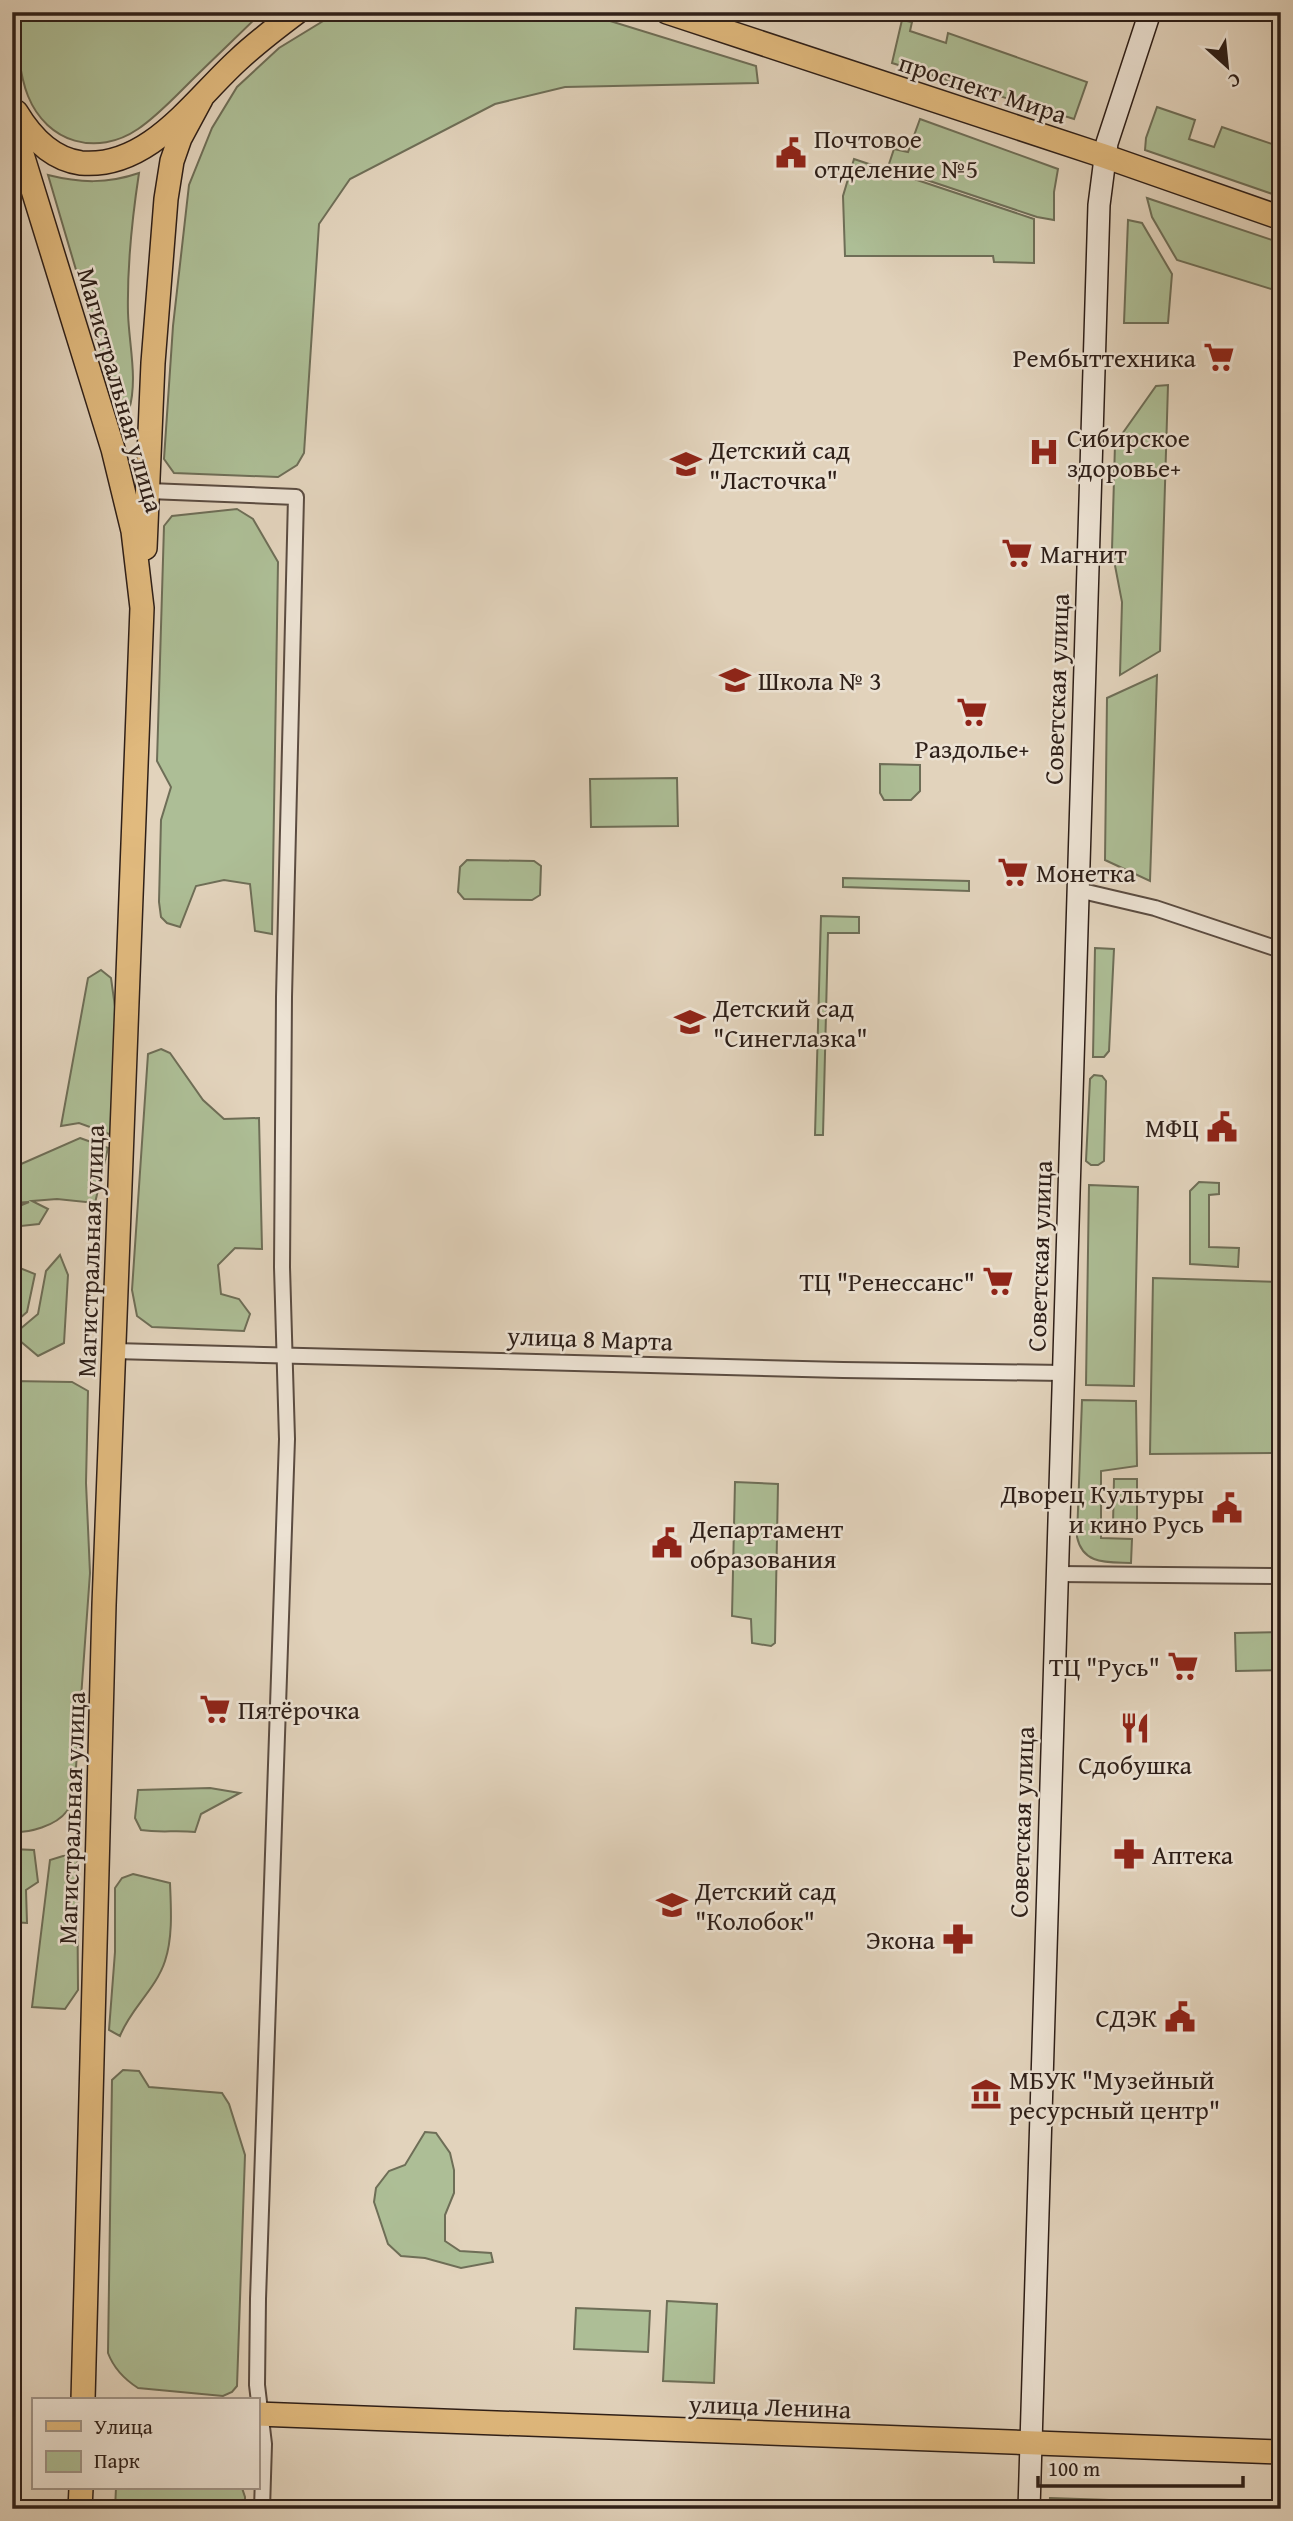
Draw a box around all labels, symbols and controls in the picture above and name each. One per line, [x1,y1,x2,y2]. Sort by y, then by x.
north arrow [1192,32,1262,102]
street label: проспект Мира [894,42,1073,134]
text: С [1223,66,1246,96]
place label: Почтовое отделение №5 [814,119,978,188]
public building icon: Почтовое отделение №5 [774,136,808,170]
street label: Магистральная улица [67,263,175,517]
place label: Рембыттехника [1013,338,1197,377]
supermarket icon: Рембыттехника [1202,340,1236,374]
place label: Сибирское здоровье+ [1067,418,1190,487]
place label: Детский сад "Ласточка" [708,430,850,499]
hospital icon: Сибирское здоровье+ [1027,435,1061,469]
school or university icon: Детский сад "Ласточка" [669,447,703,481]
place label: Магнит [1040,534,1127,573]
supermarket icon: Магнит [1000,536,1034,570]
street label: Советская улица [1033,592,1079,785]
place label: Школа № 3 [758,661,882,700]
school or university icon: Школа № 3 [718,663,752,697]
supermarket icon: Раздолье+ [955,695,989,729]
place label: Раздолье+ [915,729,1030,768]
place label: Монетка [1036,853,1136,892]
supermarket icon: Монетка [996,855,1030,889]
place label: Детский сад "Синеглазка" [712,988,868,1057]
school or university icon: Детский сад "Синеглазка" [673,1005,707,1039]
place label: МФЦ [1145,1108,1199,1147]
public building icon: МФЦ [1205,1110,1239,1144]
street label: Магистральная улица [66,1123,114,1378]
street label: Советская улица [1016,1159,1062,1352]
place label: ТЦ "Ренессанс" [800,1262,975,1301]
supermarket icon: ТЦ "Ренессанс" [981,1264,1015,1298]
street label: улица 8 Марта [505,1316,674,1360]
place label: Дворец Культуры и кино Русь [1000,1474,1204,1543]
public building icon: Дворец Культуры и кино Русь [1210,1491,1244,1525]
place label: Департамент образования [689,1509,844,1578]
public building icon: Департамент образования [650,1526,684,1560]
place label: ТЦ "Русь" [1049,1647,1160,1686]
supermarket icon: ТЦ "Русь" [1166,1649,1200,1683]
street label: Магистральная улица [47,1690,95,1945]
place label: Пятёрочка [238,1690,360,1729]
supermarket icon: Пятёрочка [198,1692,232,1726]
restaurant icon: Сдобушка [1118,1711,1152,1745]
street label: Советская улица [998,1725,1044,1918]
place label: Сдобушка [1078,1745,1192,1784]
place label: Аптека [1152,1835,1234,1874]
pharmacy icon: Аптека [1112,1837,1146,1871]
place label: Детский сад "Колобок" [694,1871,836,1940]
school or university icon: Детский сад "Колобок" [655,1888,689,1922]
place label: Экона [866,1920,936,1959]
pharmacy icon: Экона [941,1922,975,1956]
place label: СДЭК [1095,1998,1157,2037]
public building icon: СДЭК [1163,2000,1197,2034]
place label: МБУК "Музейный ресурсный центр" [1009,2060,1220,2129]
museum icon: МБУК "Музейный ресурсный центр" [969,2077,1003,2111]
street label: улица Ленина [687,2384,853,2428]
legend [32,2398,259,2490]
text: Улица [94,2411,153,2442]
scale bar [1038,2444,1242,2488]
text: Парк [94,2445,140,2476]
text: 100 m [1048,2453,1100,2484]

